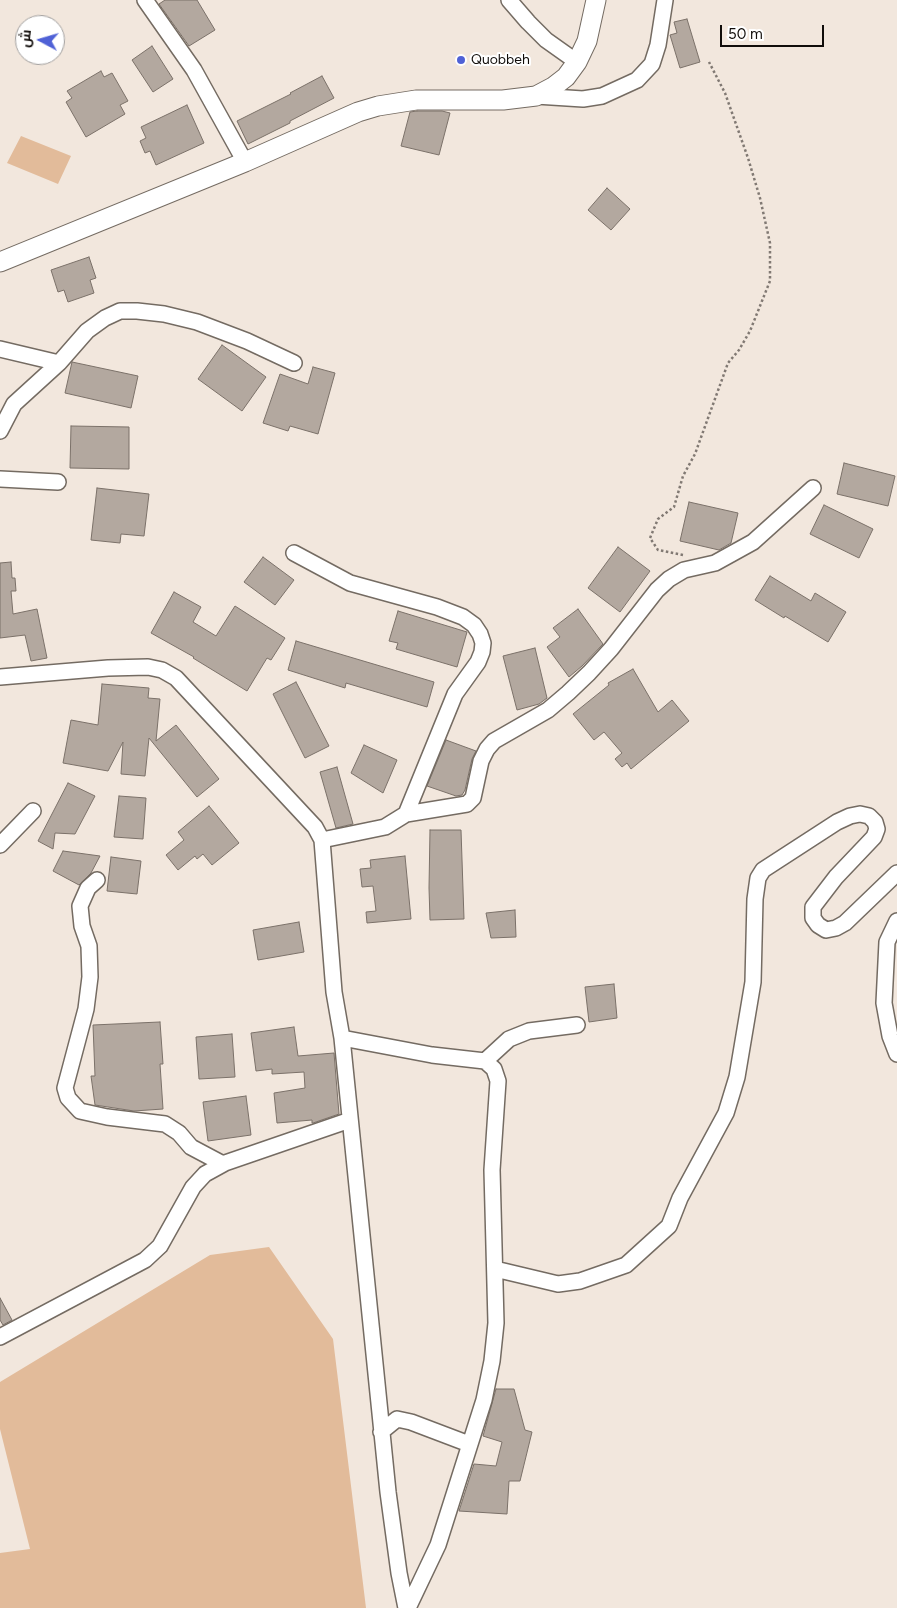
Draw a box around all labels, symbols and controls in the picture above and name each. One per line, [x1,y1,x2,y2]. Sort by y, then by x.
north arrow [15,15,65,65]
scale bar [722,15,826,47]
text: 50 m [728,25,763,43]
text: ش [16,29,35,48]
place label: Quobbeh [471,52,530,68]
marker: Quobbeh [455,54,467,66]

